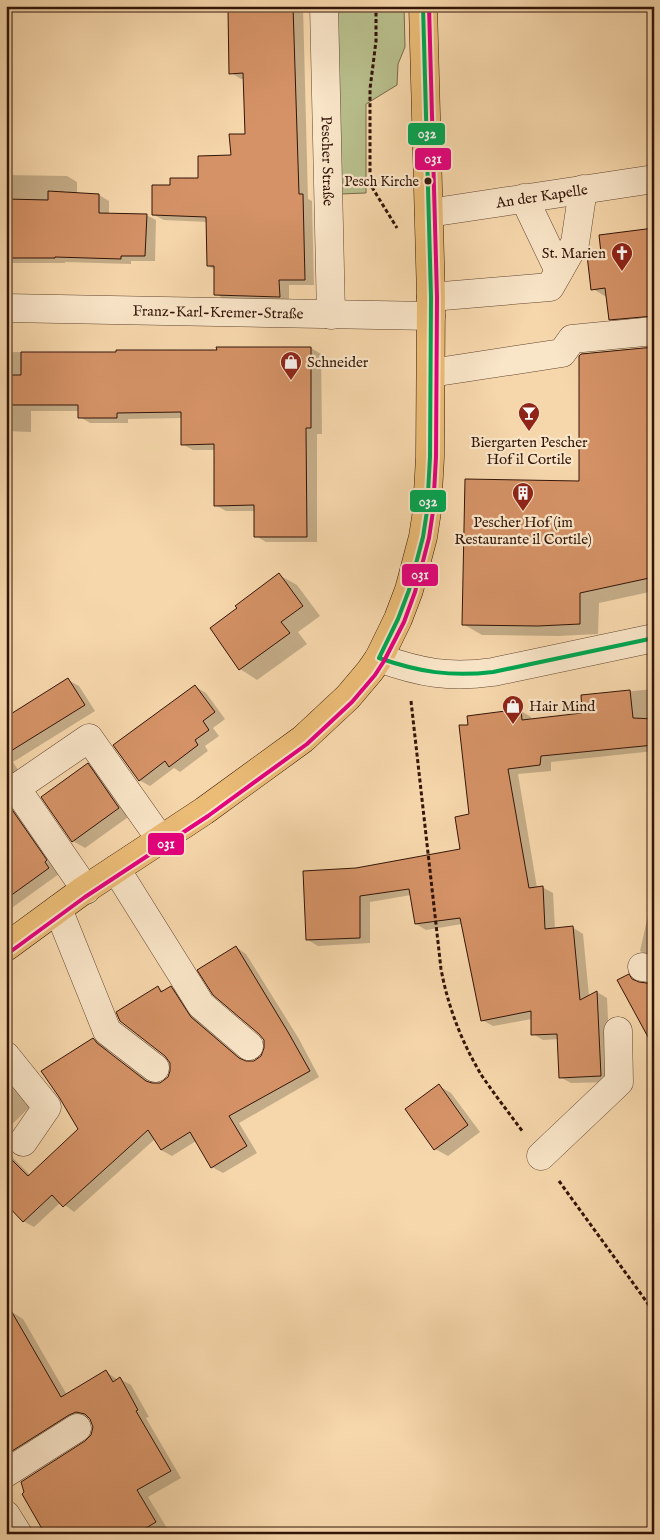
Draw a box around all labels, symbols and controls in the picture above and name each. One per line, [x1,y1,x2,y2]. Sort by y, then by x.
street label: Pescher Straße [316,116,338,206]
line badge: 032 [407,122,446,146]
text: 032 [418,125,437,143]
line badge: 031 [414,147,452,171]
text: 031 [424,150,442,168]
place label: Pesch Kirche [344,173,420,191]
marker: Pesch Kirche [423,176,433,186]
street label: An der Kapelle [494,180,589,213]
church icon: St. Marien [610,241,634,272]
place label: St. Marien [542,244,606,263]
street label: Franz-Karl-Kremer-Straße [132,301,304,324]
shop icon: Schneider [279,350,303,381]
place label: Schneider [307,353,369,372]
bar icon: Biergarten Pescher Hof il Cortile [517,401,541,432]
place label: Biergarten Pescher Hof il Cortile [470,433,588,469]
building icon: Pescher Hof (im Restaurante il Cortile) [511,481,535,512]
line badge: 032 [409,489,447,513]
text: 032 [419,493,438,511]
place label: Pescher Hof (im Restaurante il Cortile) [454,513,592,549]
line badge: 031 [401,563,439,587]
text: 031 [411,566,429,584]
shop icon: Hair Mind [501,694,525,725]
place label: Hair Mind [529,697,596,716]
line badge: 031 [147,832,185,856]
text: 031 [157,835,175,853]

